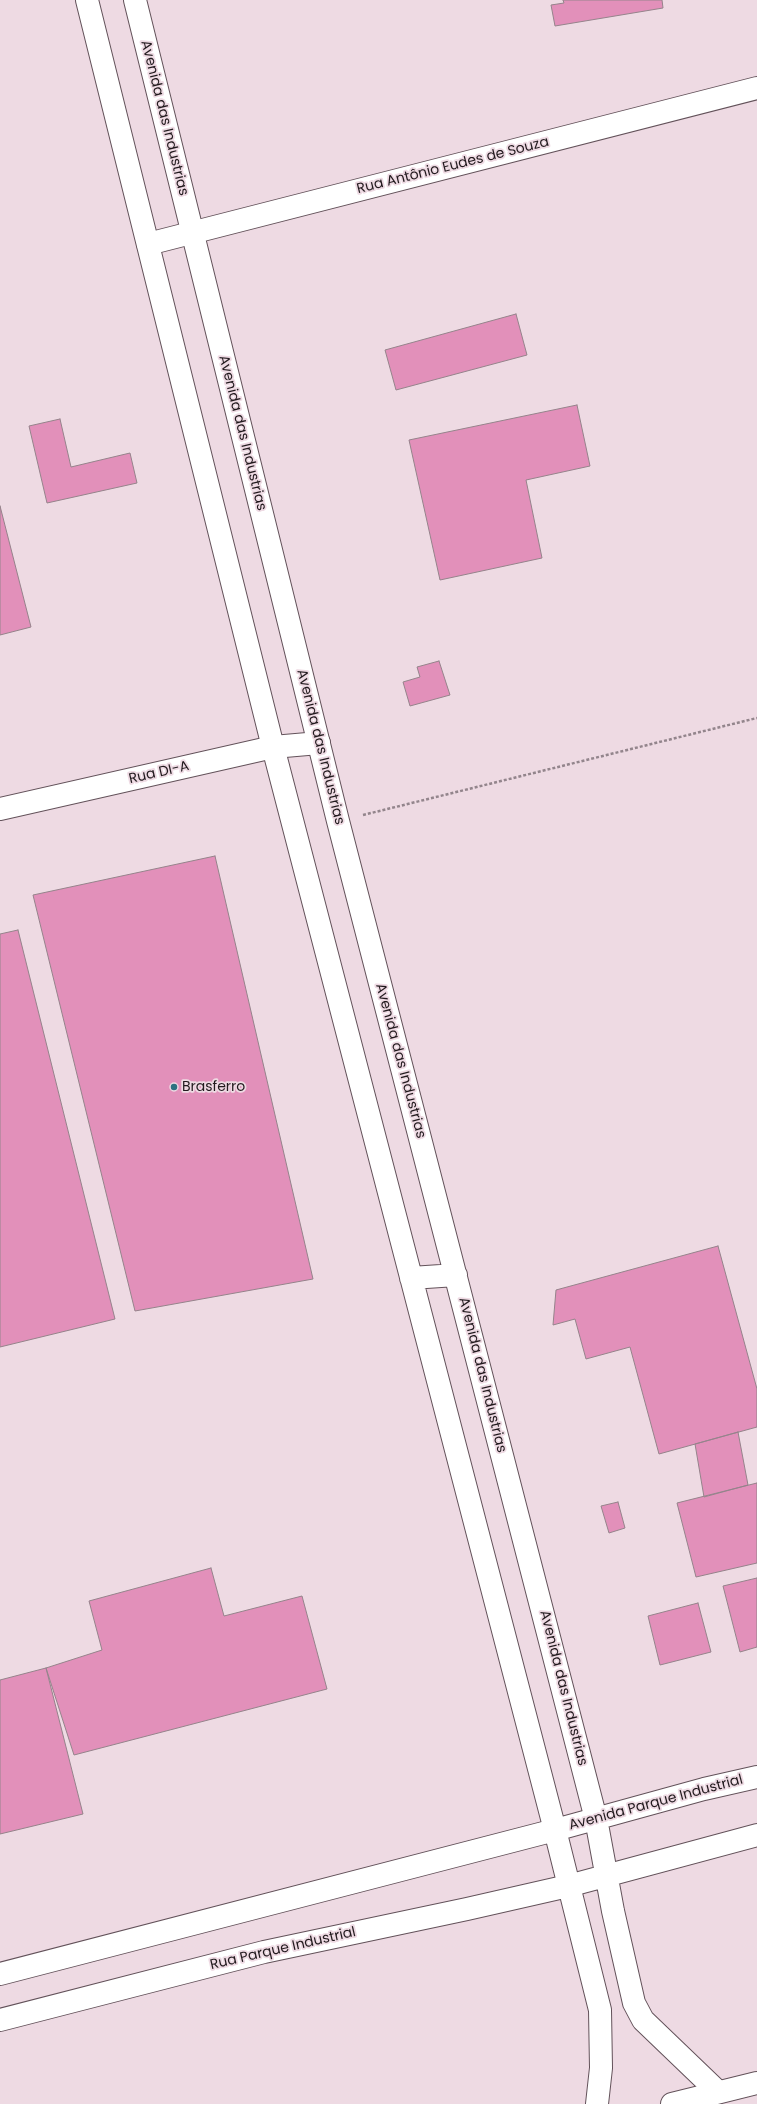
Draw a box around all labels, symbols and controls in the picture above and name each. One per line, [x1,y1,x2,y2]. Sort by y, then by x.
street label: Avenida das Industrias [137,38,191,198]
street label: Rua Antônio Eudes de Souza [355,134,551,198]
street label: Avenida das Industrias [215,353,269,513]
street label: Avenida das Industrias [293,667,347,827]
street label: Rua DI-A [127,758,191,788]
street label: Avenida das Industrias [371,982,429,1140]
place label: Brasferro [182,1079,245,1095]
marker: Brasferro [169,1082,179,1092]
street label: Avenida das Industrias [455,1295,509,1455]
street label: Avenida das Industrias [536,1608,590,1768]
street label: Avenida Parque Industrial [567,1772,745,1834]
street label: Rua Parque Industrial [208,1924,358,1974]

